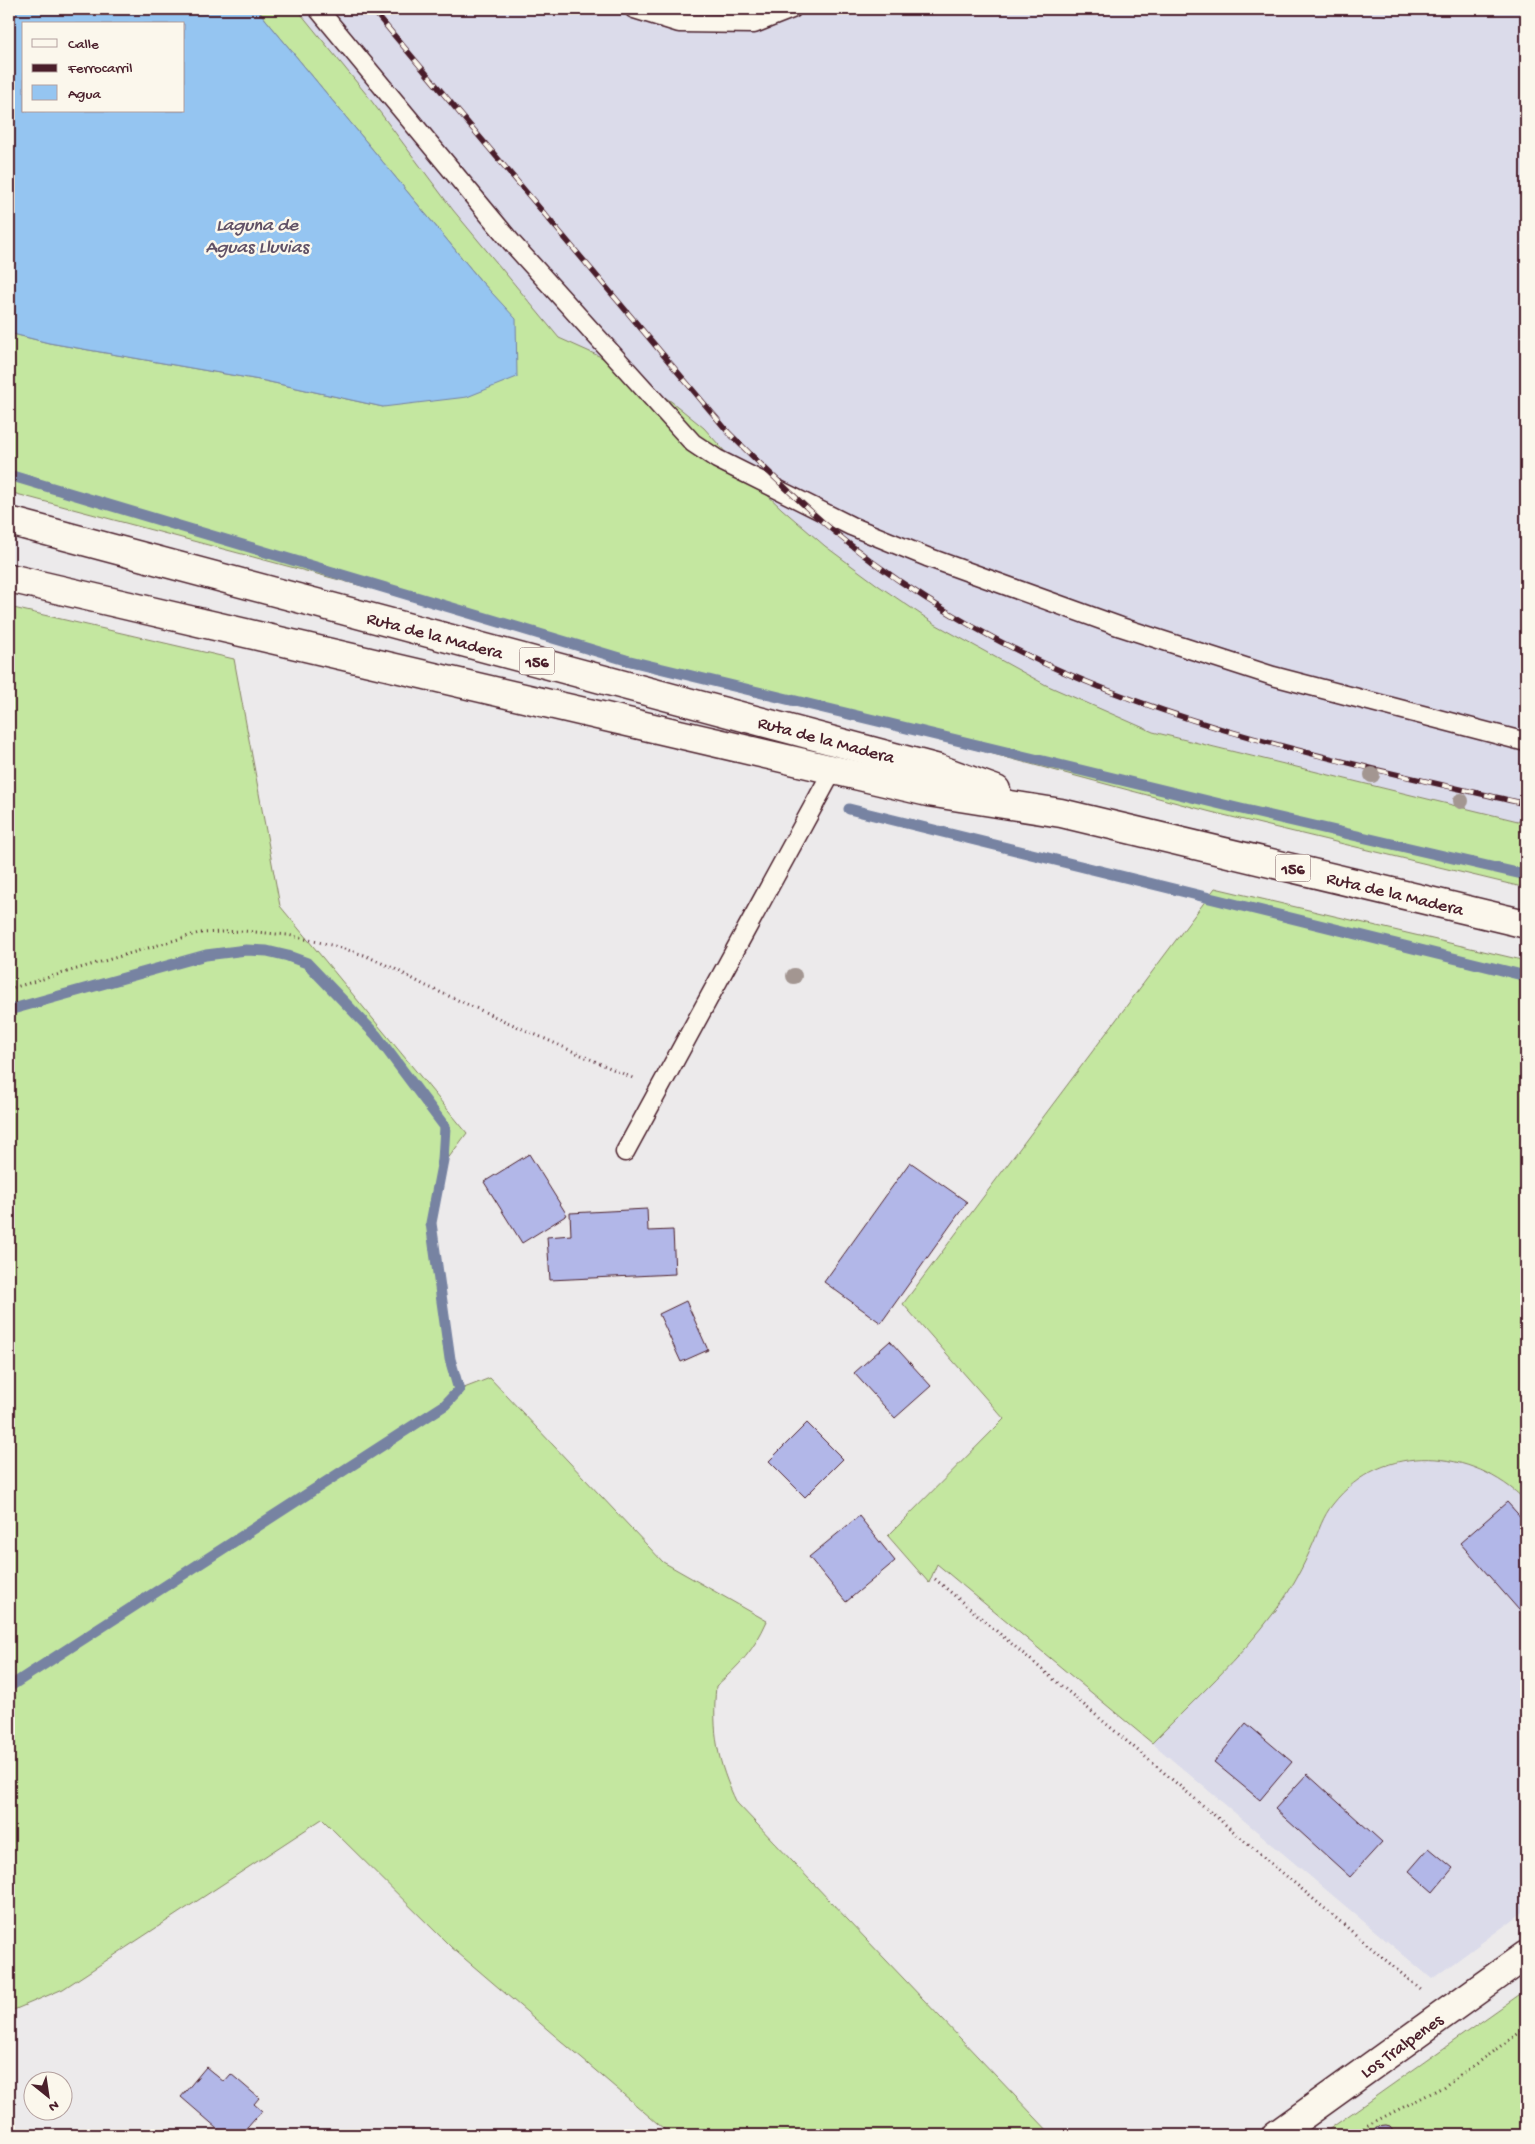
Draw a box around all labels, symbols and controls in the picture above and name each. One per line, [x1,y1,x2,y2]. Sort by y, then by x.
legend [22,22,185,112]
text: Calle [68,36,99,54]
text: Ferrocarril [67,60,132,78]
text: Agua [68,86,101,104]
water label: Laguna de Aguas Lluvias [205,215,311,260]
street label: Ruta de la Madera [364,609,506,666]
road number: 156 [520,648,554,674]
street label: Ruta de la Madera [755,713,897,770]
road number: 156 [1276,854,1310,881]
street label: Ruta de la Madera [1324,869,1467,922]
street label: Los Tralpenes [1357,2009,1449,2084]
north arrow [22,2072,72,2122]
text: N [45,2095,61,2115]

